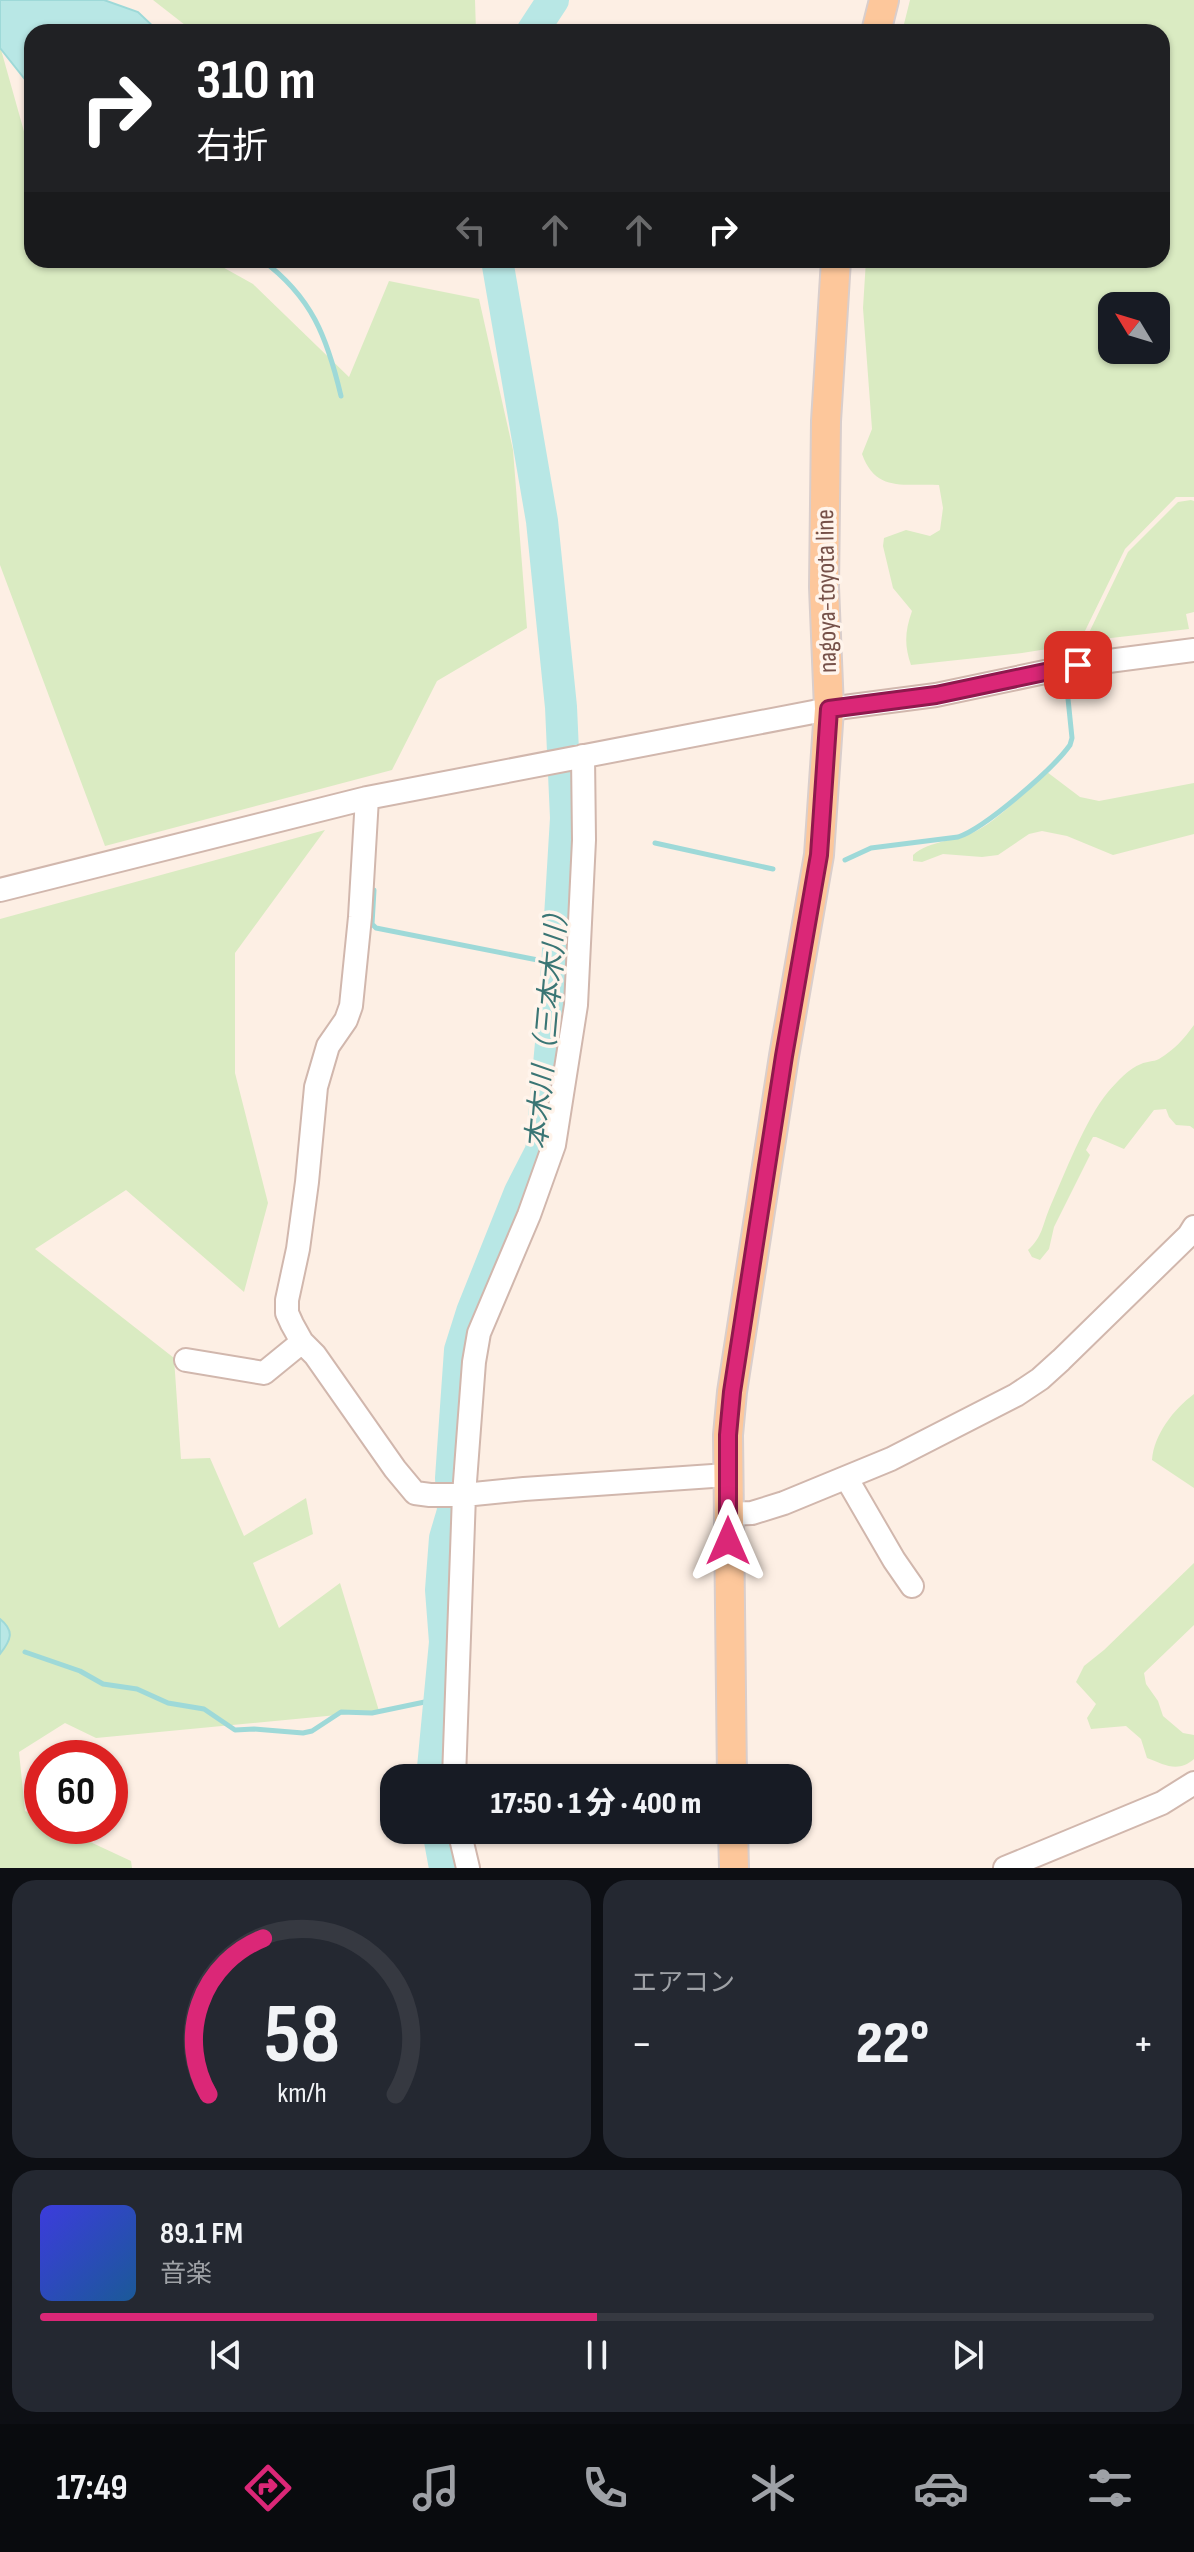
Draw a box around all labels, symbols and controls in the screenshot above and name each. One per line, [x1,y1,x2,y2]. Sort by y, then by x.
text: 310 m [196,48,316,115]
icon: right [64,56,168,160]
text: 右折 [196,126,268,169]
icon: left [449,208,493,252]
icon: ahead [533,208,577,252]
icon: ahead [617,208,661,252]
icon: right [701,208,745,252]
north arrow [1098,292,1170,364]
map controls [1098,292,1170,364]
street label: nagoya-toyota line [810,509,844,673]
pin [1044,631,1112,699]
icon: arrive [1056,643,1100,687]
water label: 本木川（三本木川） [521,897,575,1151]
position arrow [686,1499,770,1583]
speed limit sign: 60 [24,1740,128,1844]
text: 17:50 · 1 分 · 400 m [491,1786,701,1822]
text: エアコン [631,1968,735,1999]
text: 58 [264,1986,339,2086]
text: 22° [856,2008,929,2080]
text: − [631,2018,653,2071]
text: + [1132,2018,1154,2071]
text: km/h [277,2076,326,2111]
text: 89.1 FM [160,2216,243,2252]
text: 音楽 [160,2259,212,2290]
icon: previous [204,2333,248,2377]
icon: pause [575,2333,619,2377]
icon: next [946,2333,990,2377]
icon: directions [240,2460,296,2516]
icon: music [408,2460,464,2516]
icon: phone [577,2460,633,2516]
icon: climate [745,2460,801,2516]
icon: car [913,2460,969,2516]
icon: filters [1082,2460,1138,2516]
text: 17:49 [56,2467,127,2510]

